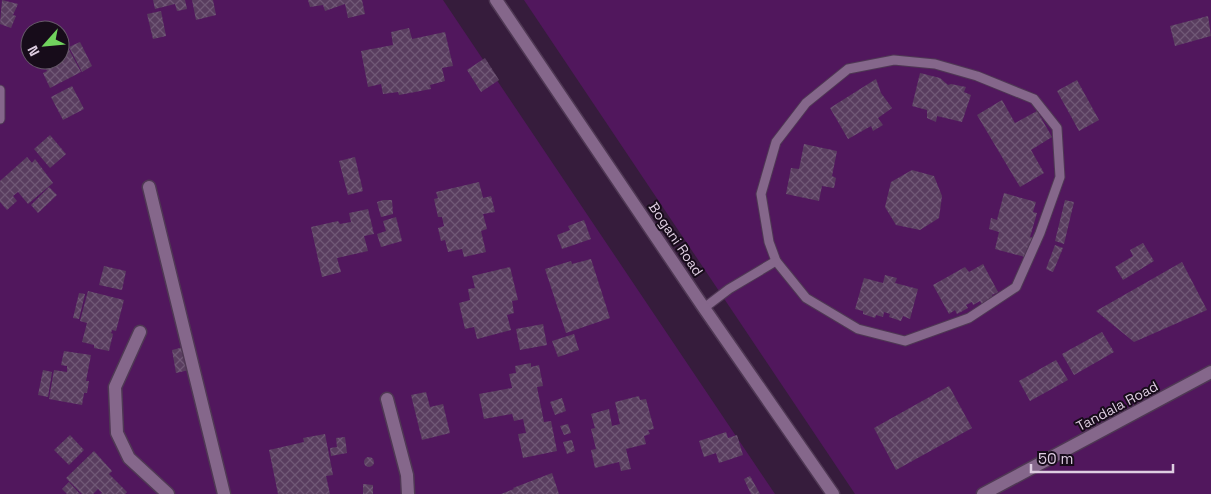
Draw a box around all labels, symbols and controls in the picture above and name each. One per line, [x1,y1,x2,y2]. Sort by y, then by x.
north arrow [20,20,70,70]
text: N [23,43,44,59]
street label: Bogani Road [645,199,707,279]
street label: Tandala Road [1073,377,1161,435]
scale bar [1031,442,1174,474]
text: 50 m [1038,449,1073,468]

